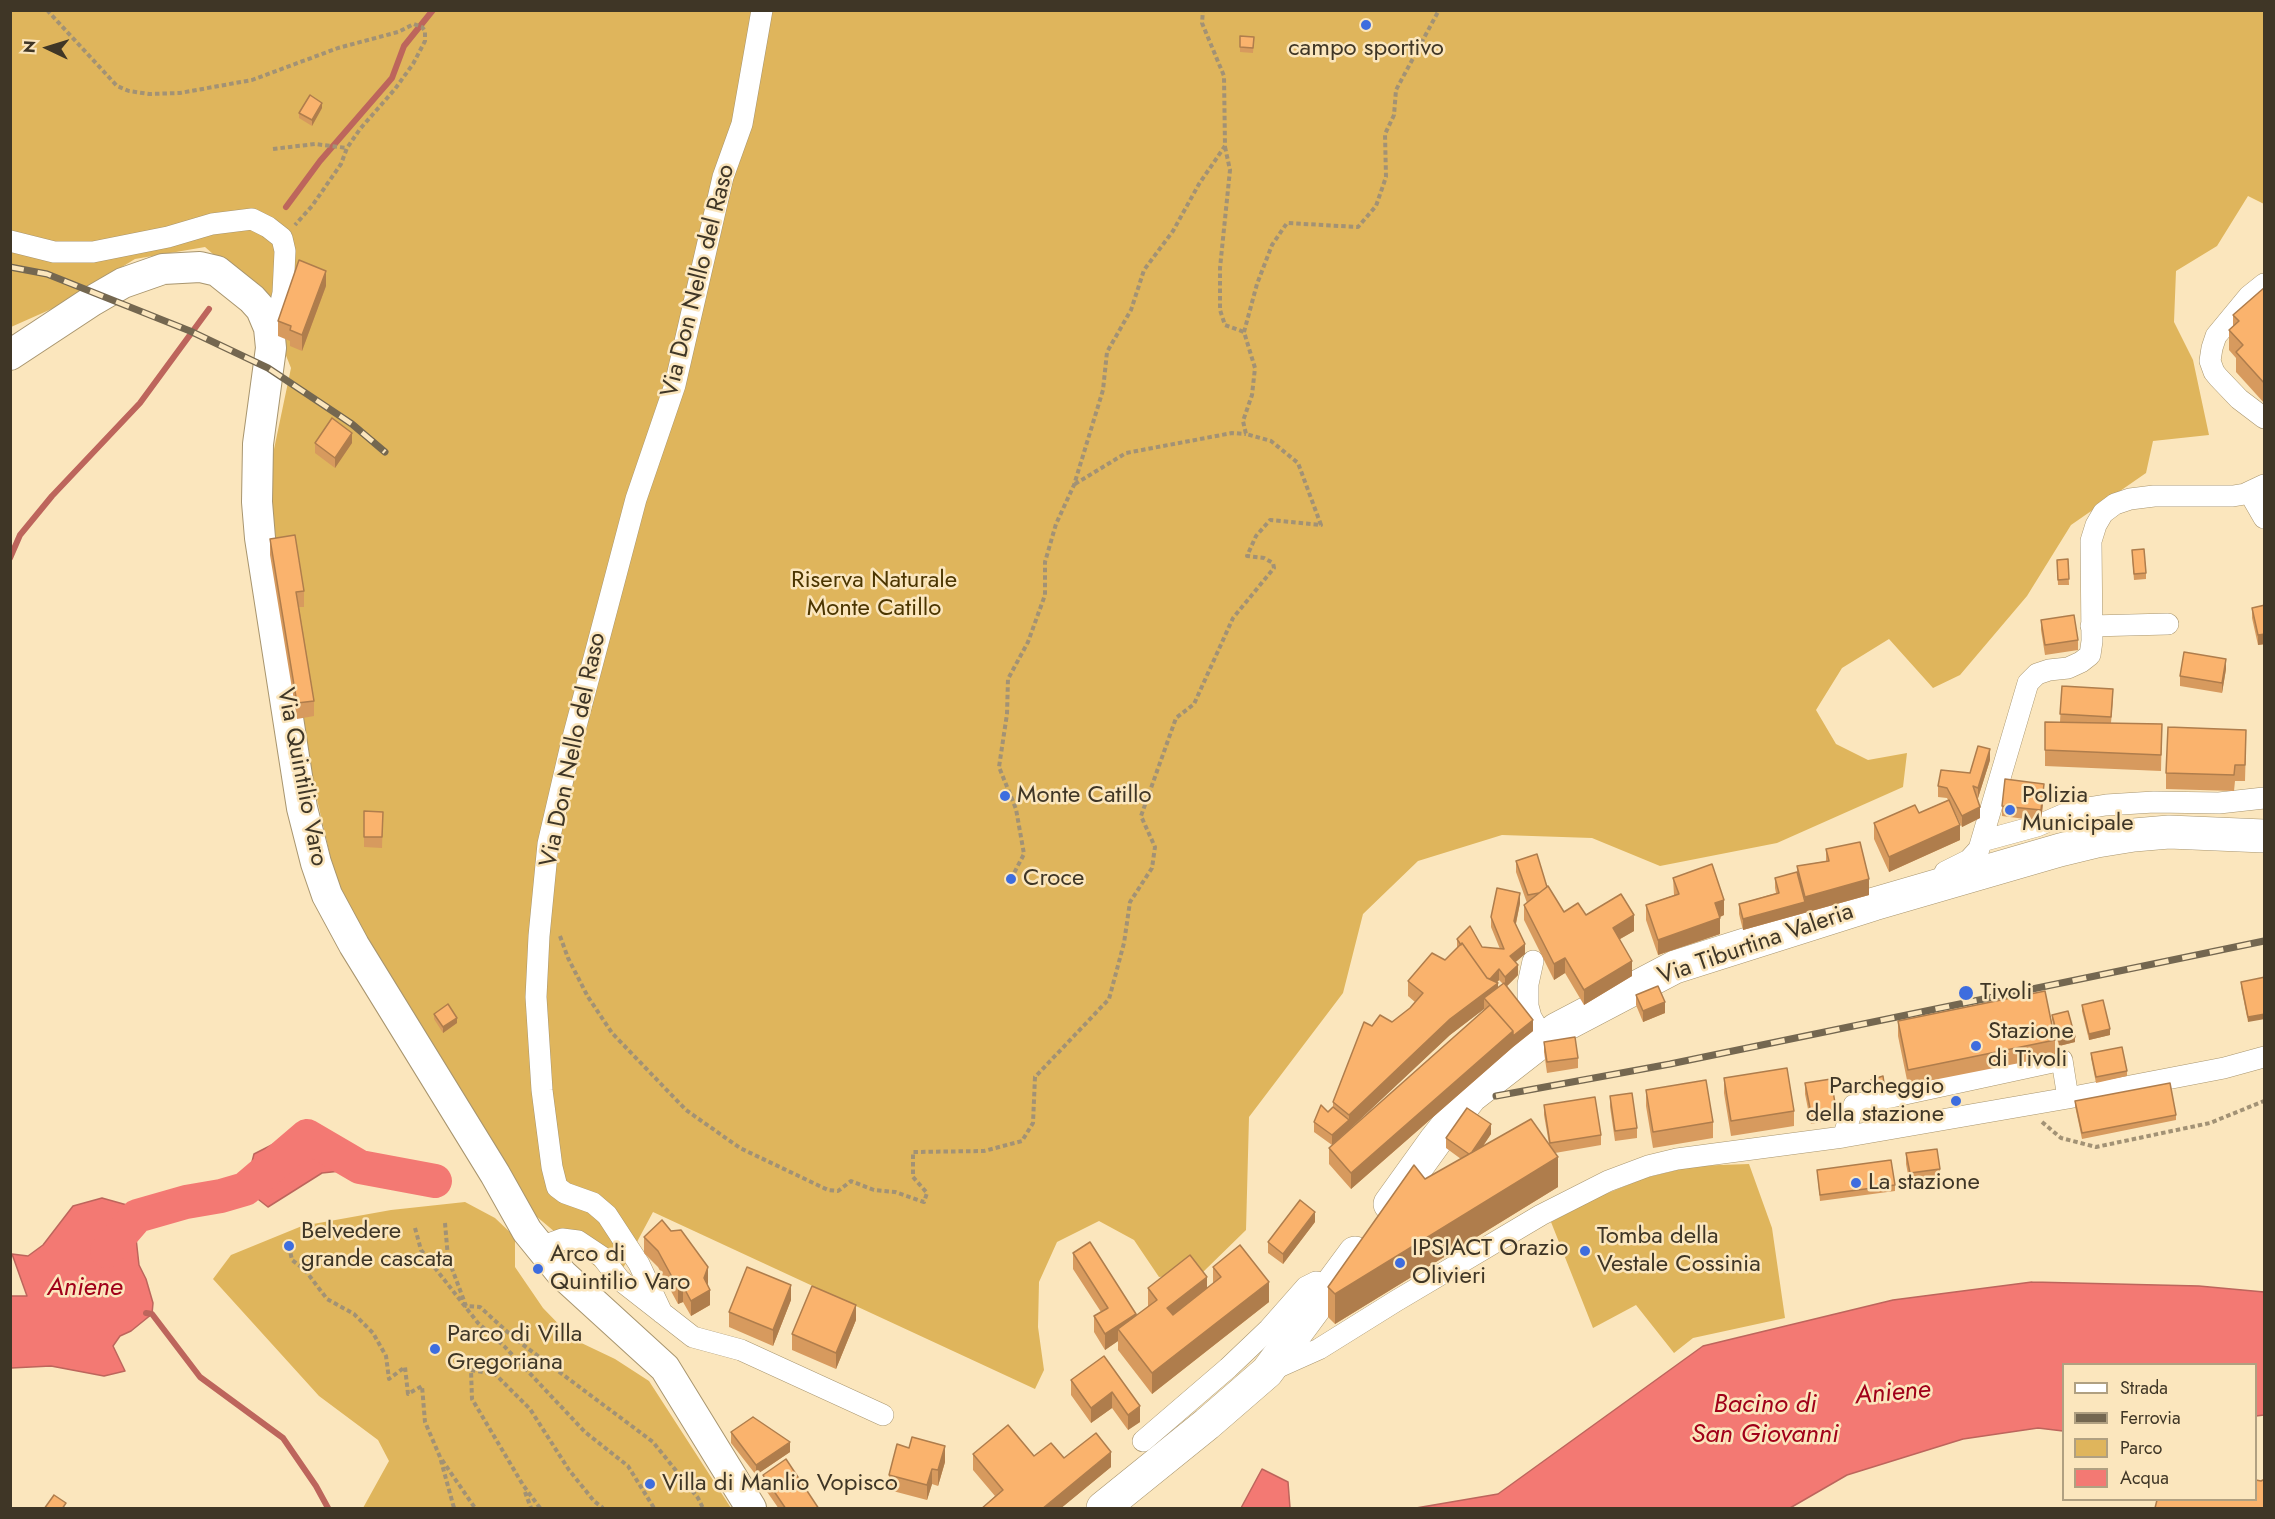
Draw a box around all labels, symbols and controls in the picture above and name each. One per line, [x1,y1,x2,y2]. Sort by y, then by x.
north arrow [18,18,78,78]
marker: campo sportivo [1359,18,1373,32]
place label: campo sportivo [1288,35,1444,63]
text: N [18,40,41,54]
street label: Via Don Nello del Raso [656,162,742,400]
park label: Riserva Naturale Monte Catillo [791,567,957,623]
street label: Via Don Nello del Raso [535,630,613,870]
street label: Via Quintilio Varo [270,685,332,869]
place label: Monte Catillo [1017,782,1152,810]
place label: Polizia Municipale [2022,782,2134,838]
marker: Monte Catillo [998,789,1012,803]
marker: Polizia Municipale [2003,803,2017,817]
place label: Croce [1023,865,1084,893]
marker: Croce [1004,872,1018,886]
street label: Via Tiburtina Valeria [1654,898,1858,992]
place label: Tivoli [1980,979,2032,1007]
marker: Tivoli [1957,984,1975,1002]
place label: Stazione di Tivoli [1988,1018,2074,1074]
marker: Stazione di Tivoli [1969,1039,1983,1053]
place label: Parcheggio della stazione [1806,1073,1944,1129]
marker: Parcheggio della stazione [1949,1094,1963,1108]
place label: La stazione [1868,1169,1980,1197]
marker: La stazione [1849,1176,1863,1190]
place label: Belvedere grande cascata [301,1218,453,1274]
place label: Tomba della Vestale Cossinia [1597,1223,1761,1279]
place label: IPSIACT Orazio Olivieri [1412,1235,1568,1291]
marker: Belvedere grande cascata [282,1239,296,1253]
place label: Arco di Quintilio Varo [550,1241,690,1297]
marker: Tomba della Vestale Cossinia [1578,1244,1592,1258]
marker: IPSIACT Orazio Olivieri [1393,1256,1407,1270]
marker: Arco di Quintilio Varo [531,1262,545,1276]
water label: Aniene [47,1273,123,1305]
place label: Parco di Villa Gregoriana [447,1321,582,1377]
marker: Parco di Villa Gregoriana [428,1342,442,1356]
legend [2062,1363,2257,1501]
water label: Aniene [1854,1375,1932,1413]
text: Strada [2120,1375,2168,1401]
water label: Bacino di San Giovanni [1691,1390,1839,1452]
text: Ferrovia [2120,1405,2181,1431]
text: Parco [2120,1435,2162,1461]
text: Acqua [2120,1465,2169,1491]
place label: Villa di Manlio Vopisco [662,1470,898,1498]
marker: Villa di Manlio Vopisco [643,1477,657,1491]

